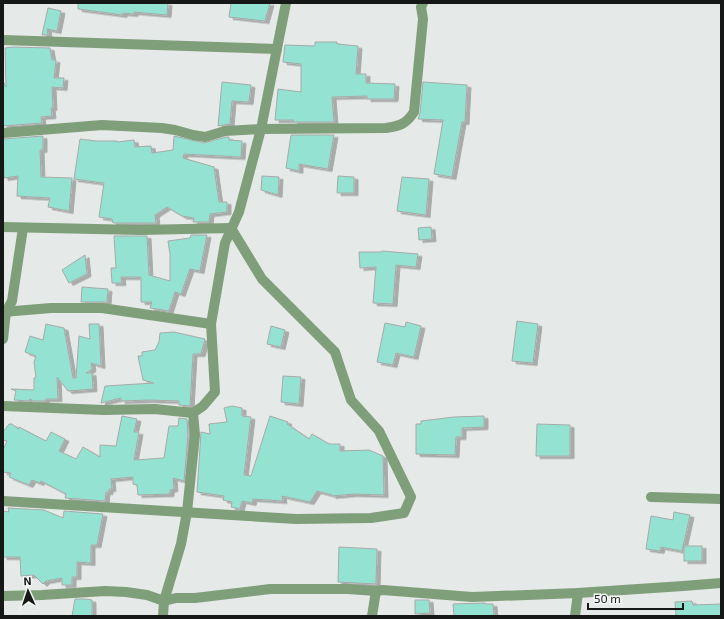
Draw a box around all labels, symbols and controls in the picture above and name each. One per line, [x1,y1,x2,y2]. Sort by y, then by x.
north arrow [8,571,48,611]
text: N [23,574,32,587]
scale bar [588,585,683,611]
text: 50 m [594,591,621,605]

